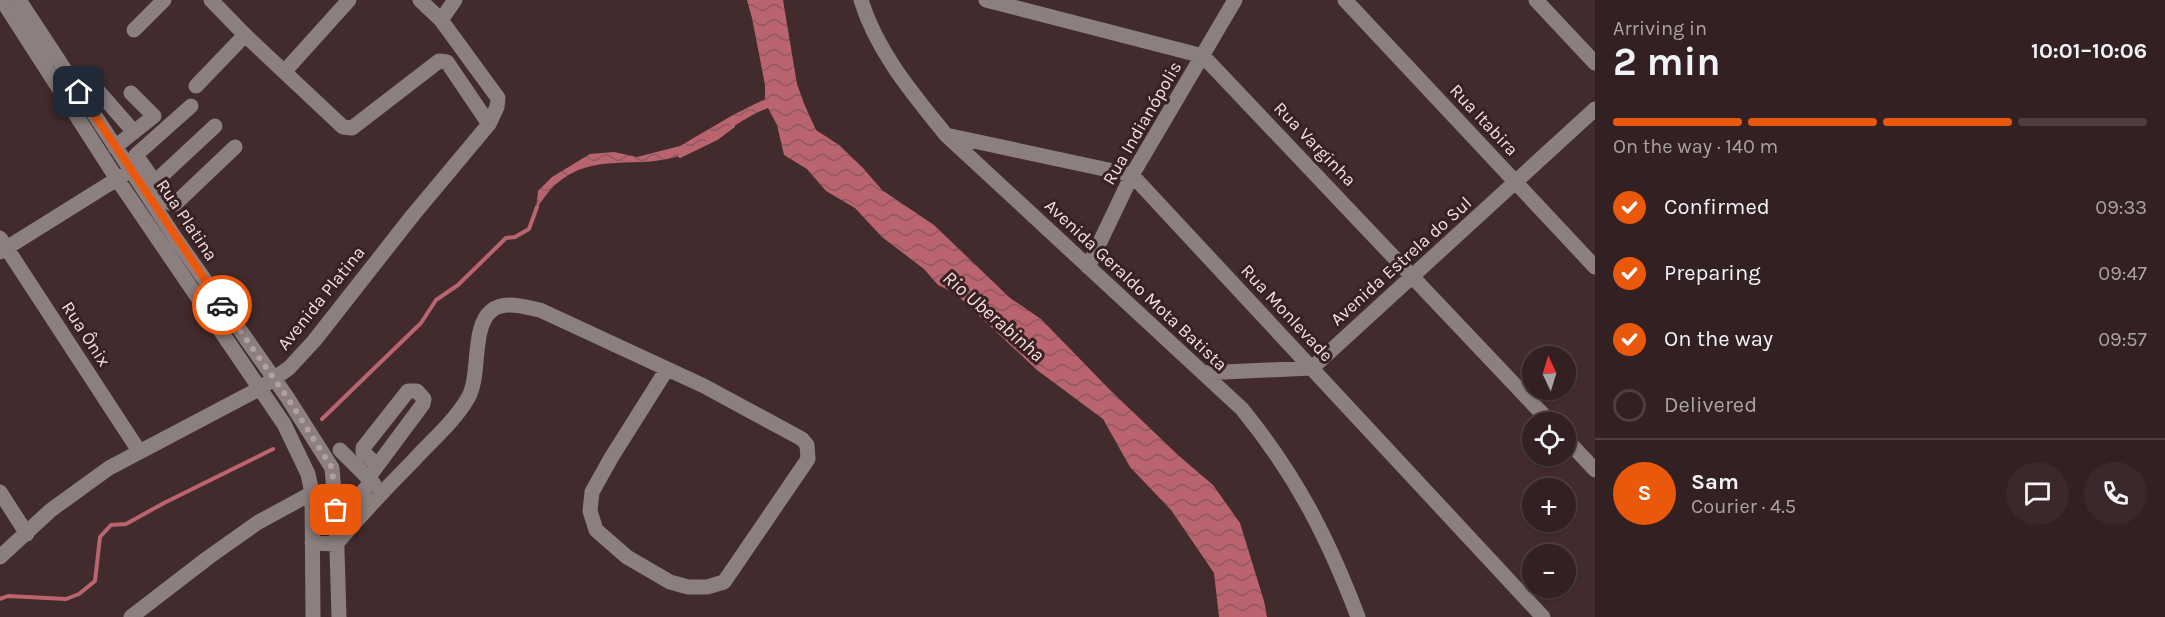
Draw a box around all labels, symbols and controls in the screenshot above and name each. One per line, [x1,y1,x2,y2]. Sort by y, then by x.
text: Arriving in [1613,17,1707,40]
text: 10:01–10:06 [2031,38,2147,64]
text: 2 min [1613,39,1721,85]
street label: Rua Indianópolis [1098,57,1186,189]
pin [53,66,104,117]
icon: home [62,75,95,108]
street label: Rua Itabira [1445,79,1523,161]
street label: Rua Varginha [1269,97,1361,191]
text: On the way · 140 m [1613,135,1778,158]
street label: Rua Platina [152,175,222,265]
icon: check [1613,191,1646,224]
street label: Avenida Estrela do Sul [1326,192,1476,330]
text: Confirmed [1664,194,1770,220]
street label: Avenida Geraldo Mota Batista [1040,195,1232,375]
text: 09:33 [2095,196,2147,219]
street label: Avenida Platina [272,242,370,354]
icon: check [1613,257,1646,290]
street label: Rua Monlevade [1236,260,1338,366]
text: Preparing [1664,260,1761,286]
text: 09:47 [2098,262,2147,285]
water label: Rio Uberabinha [938,266,1049,367]
courier [192,275,252,335]
icon: car [206,289,239,322]
street label: Rua Ônix [57,297,115,371]
icon: check [1613,323,1646,356]
text: On the way [1664,326,1773,352]
text: 09:57 [2098,328,2147,351]
north arrow [1522,346,1576,400]
map controls [1522,346,1576,598]
text: Delivered [1664,392,1757,418]
button: locate [1522,412,1576,466]
button: chat [2006,462,2069,525]
button: phone [2084,462,2147,525]
text: Sam [1691,469,1739,495]
button: + [1522,478,1576,532]
text: S [1637,480,1652,506]
pin [310,484,361,535]
icon: bag [319,493,352,526]
text: Courier · 4.5 [1691,495,1796,518]
button: − [1522,544,1576,598]

